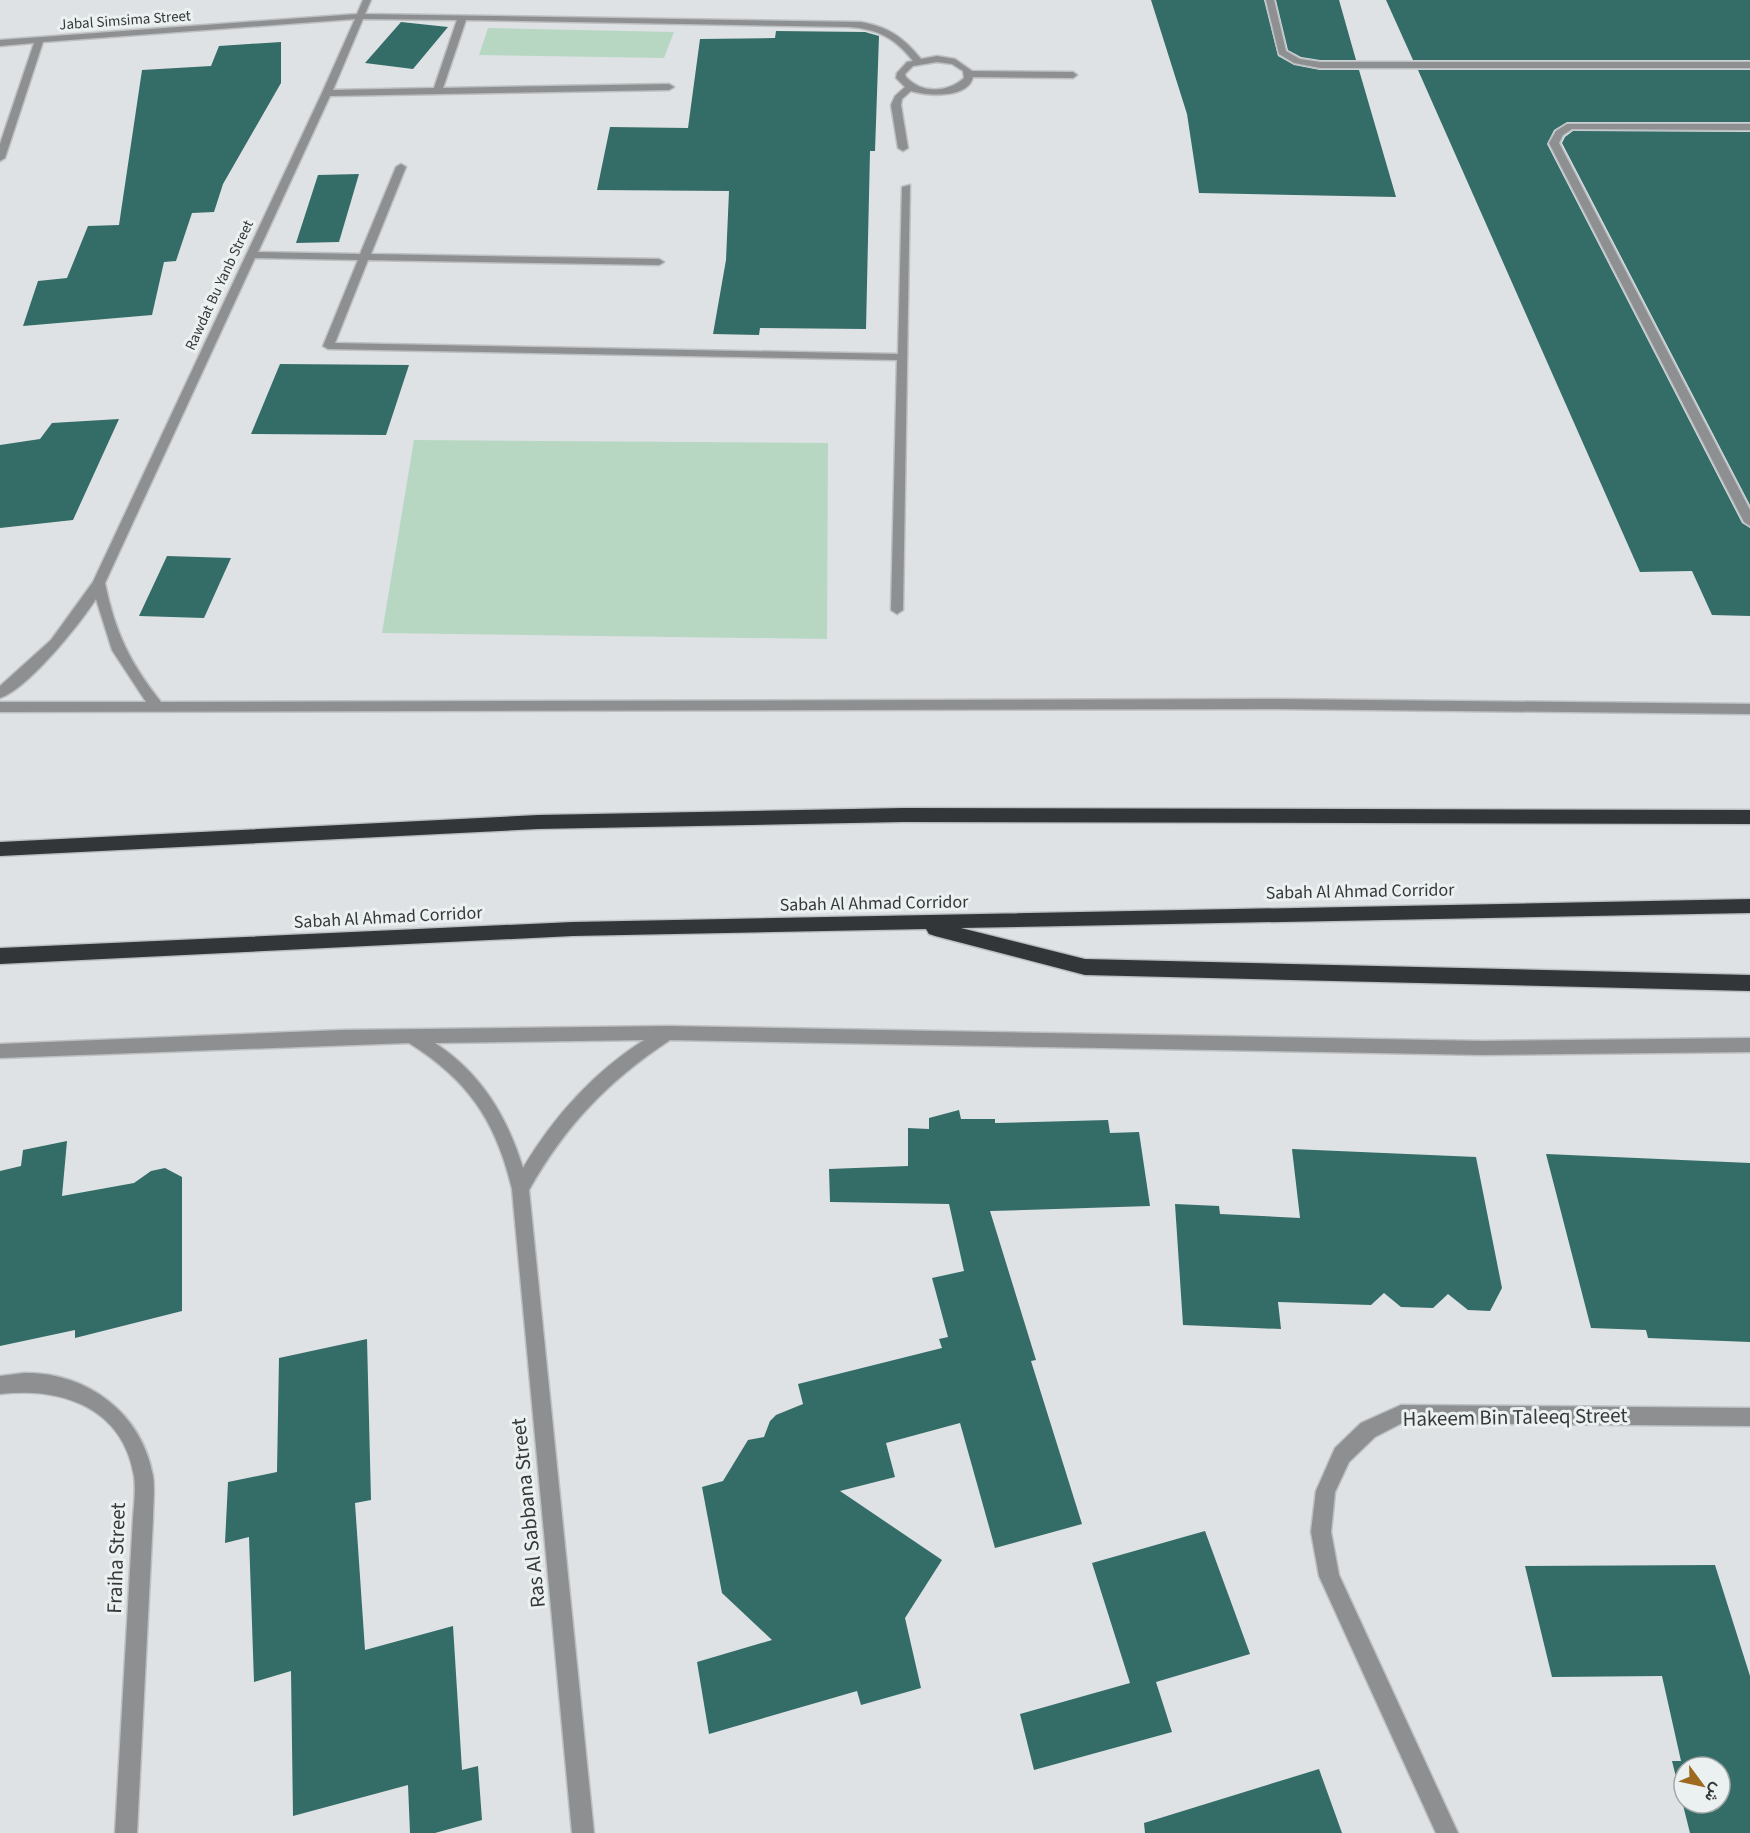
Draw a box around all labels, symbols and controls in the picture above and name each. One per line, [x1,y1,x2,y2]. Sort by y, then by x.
street label: Jabal Simsima Street [59,5,192,36]
street label: Rawdat Bu Yanb Street [180,217,259,354]
street label: Sabah Al Ahmad Corridor [1265,877,1455,906]
street label: Sabah Al Ahmad Corridor [779,889,969,918]
street label: Sabah Al Ahmad Corridor [293,900,484,935]
street label: Hakeem Bin Taleeq Street [1402,1400,1628,1434]
street label: Ras Al Sabbana Street [503,1417,553,1609]
street label: Fraiha Street [99,1502,133,1614]
north arrow [1672,1755,1732,1815]
text: ش [1699,1779,1728,1807]

